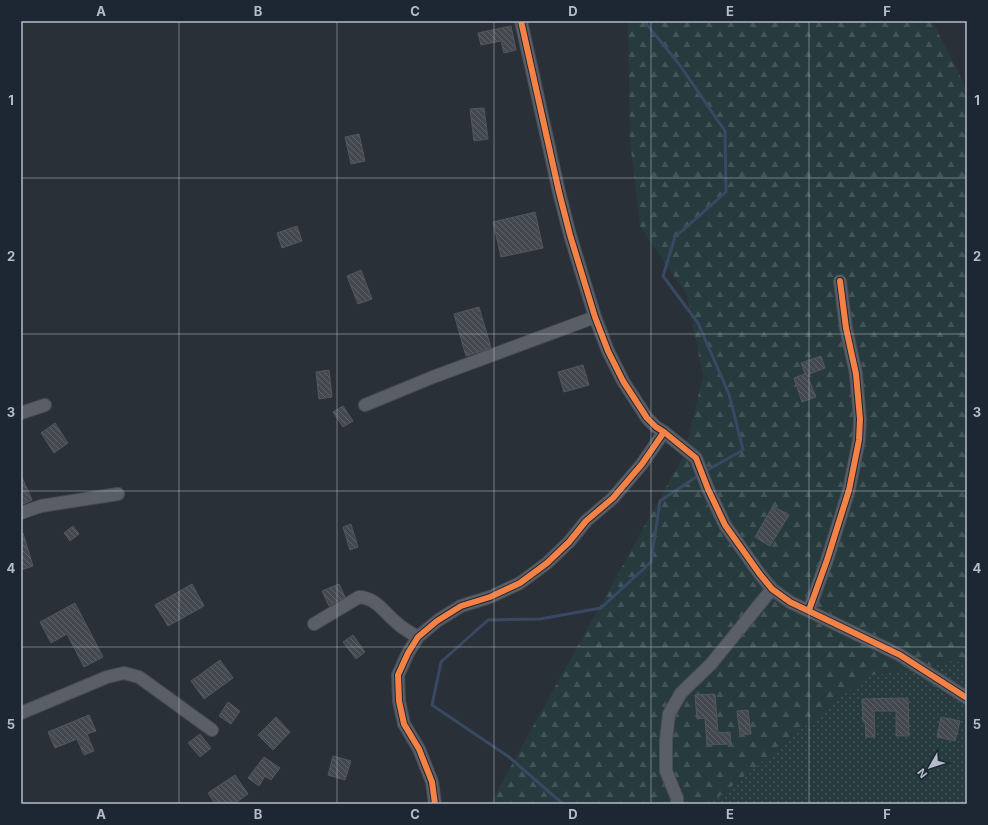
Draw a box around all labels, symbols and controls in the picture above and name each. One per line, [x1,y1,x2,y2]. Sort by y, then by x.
text: A [96,3,106,19]
text: B [254,3,263,19]
text: C [410,3,420,19]
text: D [568,3,578,19]
text: E [726,3,734,19]
text: F [883,3,891,19]
text: 1 [8,92,14,108]
text: 1 [974,92,980,108]
text: 2 [7,248,15,264]
text: 2 [973,248,981,264]
text: 3 [7,404,15,420]
text: 3 [973,404,981,420]
text: 4 [7,560,16,576]
text: 4 [973,560,982,576]
text: 5 [7,716,15,732]
text: 5 [973,716,981,732]
north arrow [910,747,950,787]
text: N [914,766,930,781]
text: A [96,806,106,822]
text: B [254,806,263,822]
text: C [410,806,420,822]
text: D [568,806,578,822]
text: E [726,806,734,822]
text: F [883,806,891,822]

